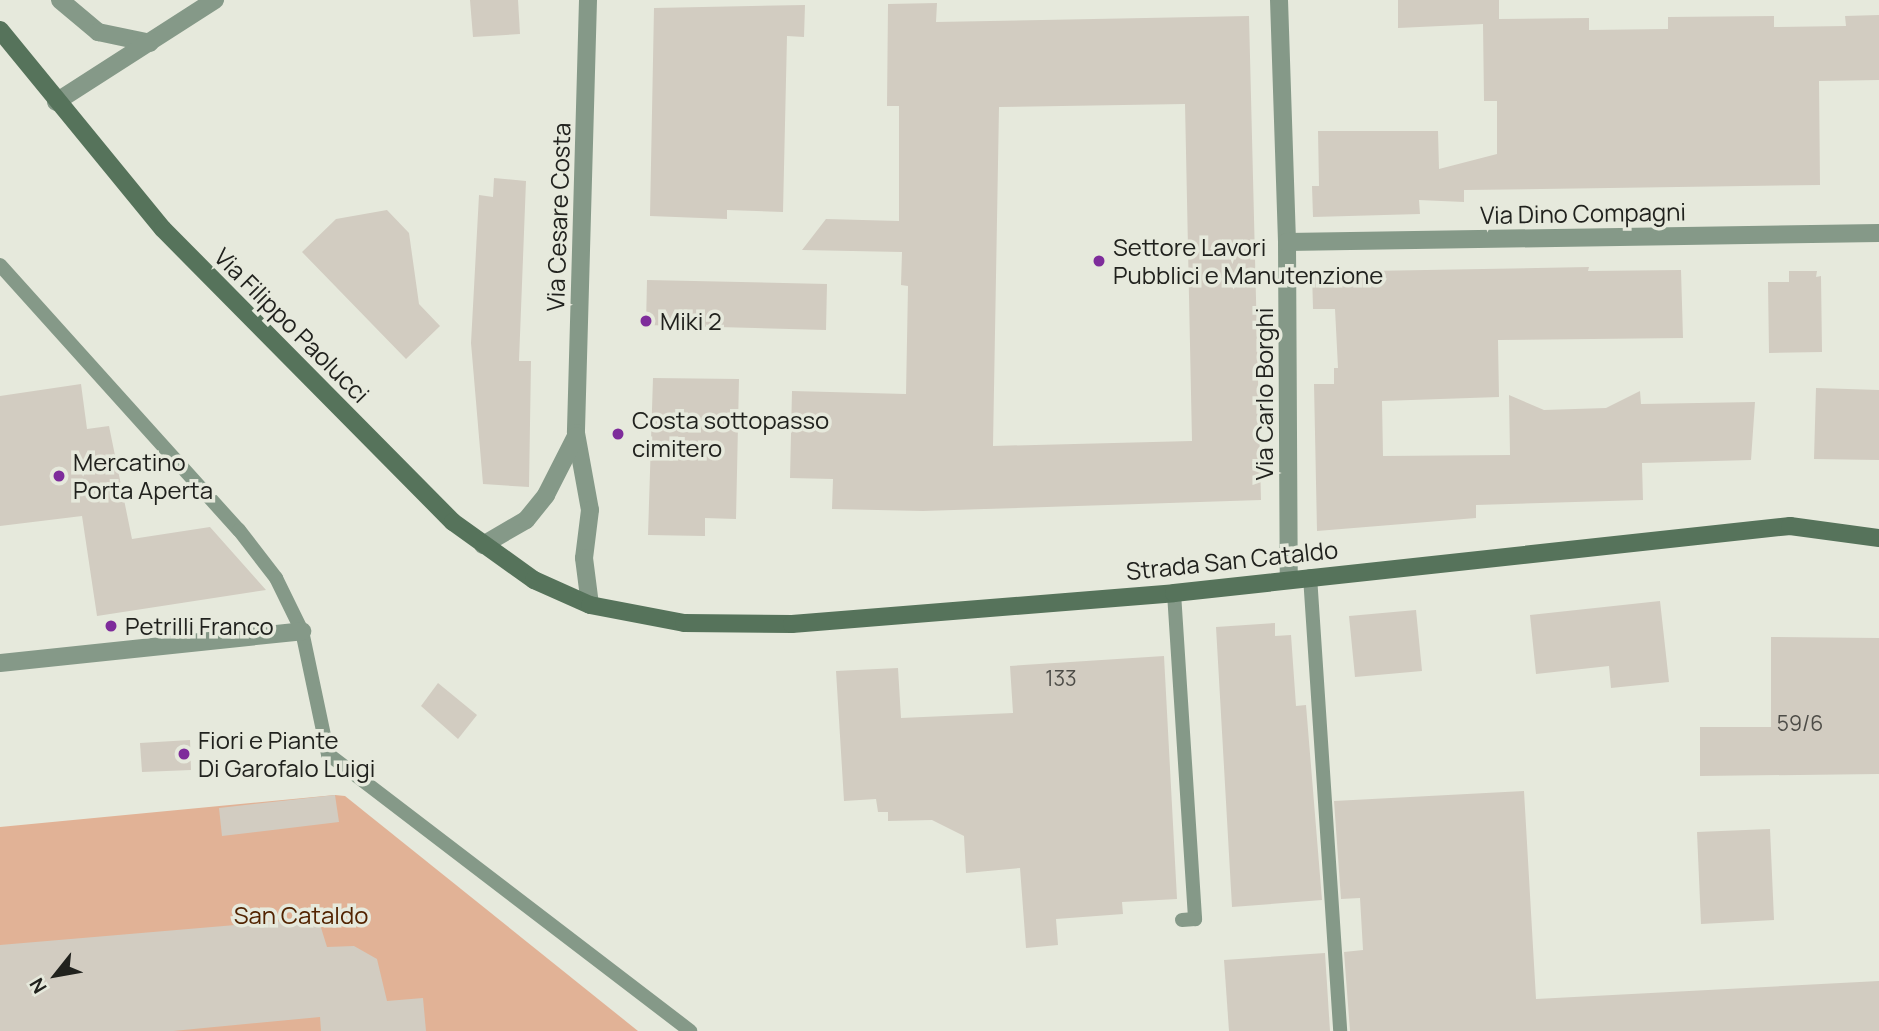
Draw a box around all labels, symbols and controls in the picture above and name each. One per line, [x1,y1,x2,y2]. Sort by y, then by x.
street label: Via Cesare Costa [540,122,576,312]
street label: Via Dino Compagni [1480,197,1686,229]
place label: Settore Lavori Pubblici e Manutenzione [1113,233,1383,289]
street label: Via Filippo Paolucci [209,242,375,408]
marker: Settore Lavori Pubblici e Manutenzione [1091,253,1107,269]
place label: Miki 2 [660,307,722,335]
street label: Via Carlo Borghi [1250,308,1278,480]
marker: Miki 2 [638,313,654,329]
place label: Costa sottopasso cimitero [632,406,829,462]
marker: Costa sottopasso cimitero [610,426,626,442]
place label: Mercatino Porta Aperta [73,448,213,504]
marker: Mercatino Porta Aperta [51,468,67,484]
street label: Strada San Cataldo [1125,535,1339,585]
place label: Petrilli Franco [125,612,274,640]
marker: Petrilli Franco [103,618,119,634]
house number: 133 [1045,665,1077,691]
house number: 59/6 [1777,710,1823,736]
place label: Fiori e Piante Di Garofalo Luigi [198,726,375,782]
marker: Fiori e Piante Di Garofalo Luigi [176,746,192,762]
park label: San Cataldo [234,901,368,929]
north arrow [21,940,91,1010]
text: N [23,973,53,998]

